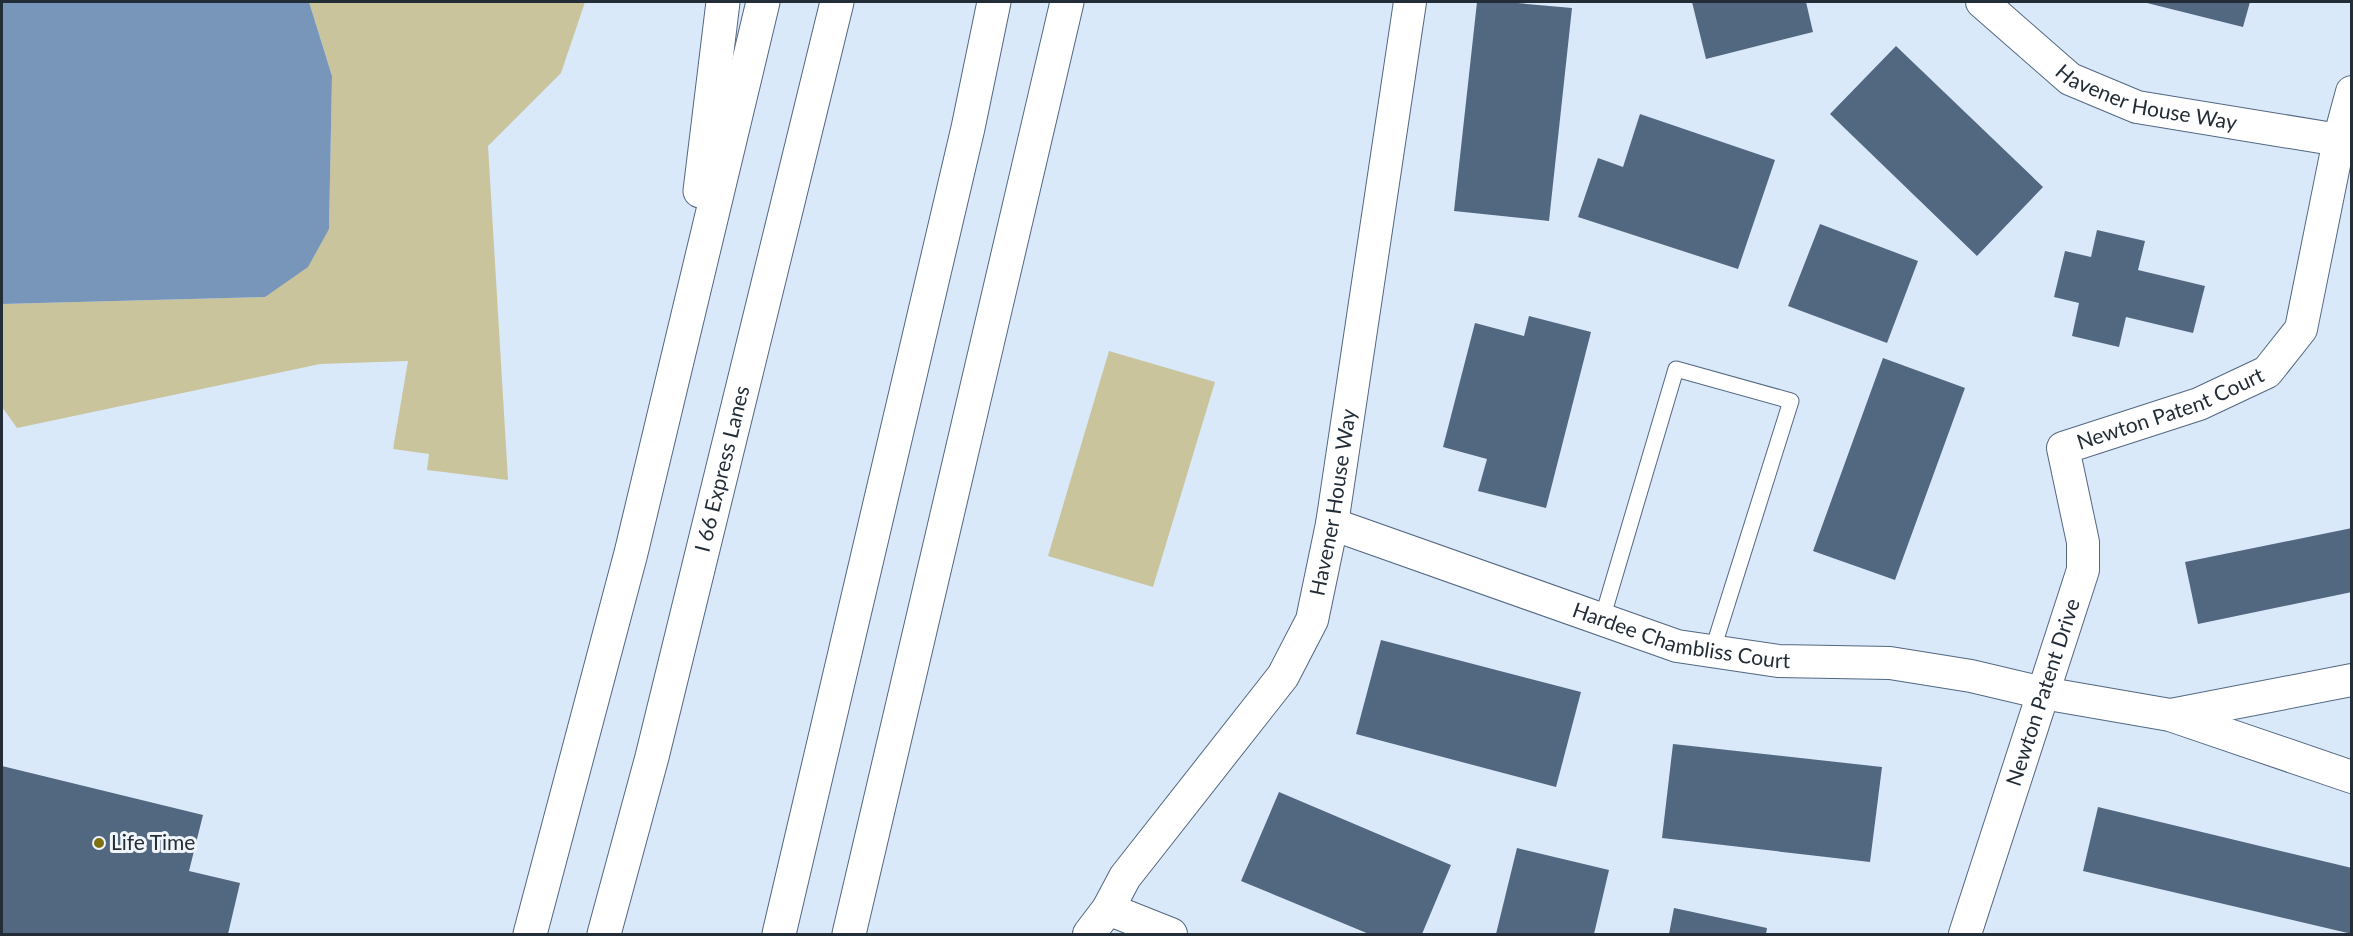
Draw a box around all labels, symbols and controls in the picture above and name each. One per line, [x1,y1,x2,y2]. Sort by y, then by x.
street label: Havener House Way [2051,58,2239,134]
street label: Newton Patent Court [2073,361,2268,454]
street label: I 66 Express Lanes [689,383,754,554]
street label: Havener House Way [1303,407,1360,598]
street label: Newton Patent Drive [2000,595,2084,789]
street label: Hardee Chambliss Court [1570,596,1791,672]
place label: Life Time [111,829,195,854]
marker: Life Time [92,836,106,850]

